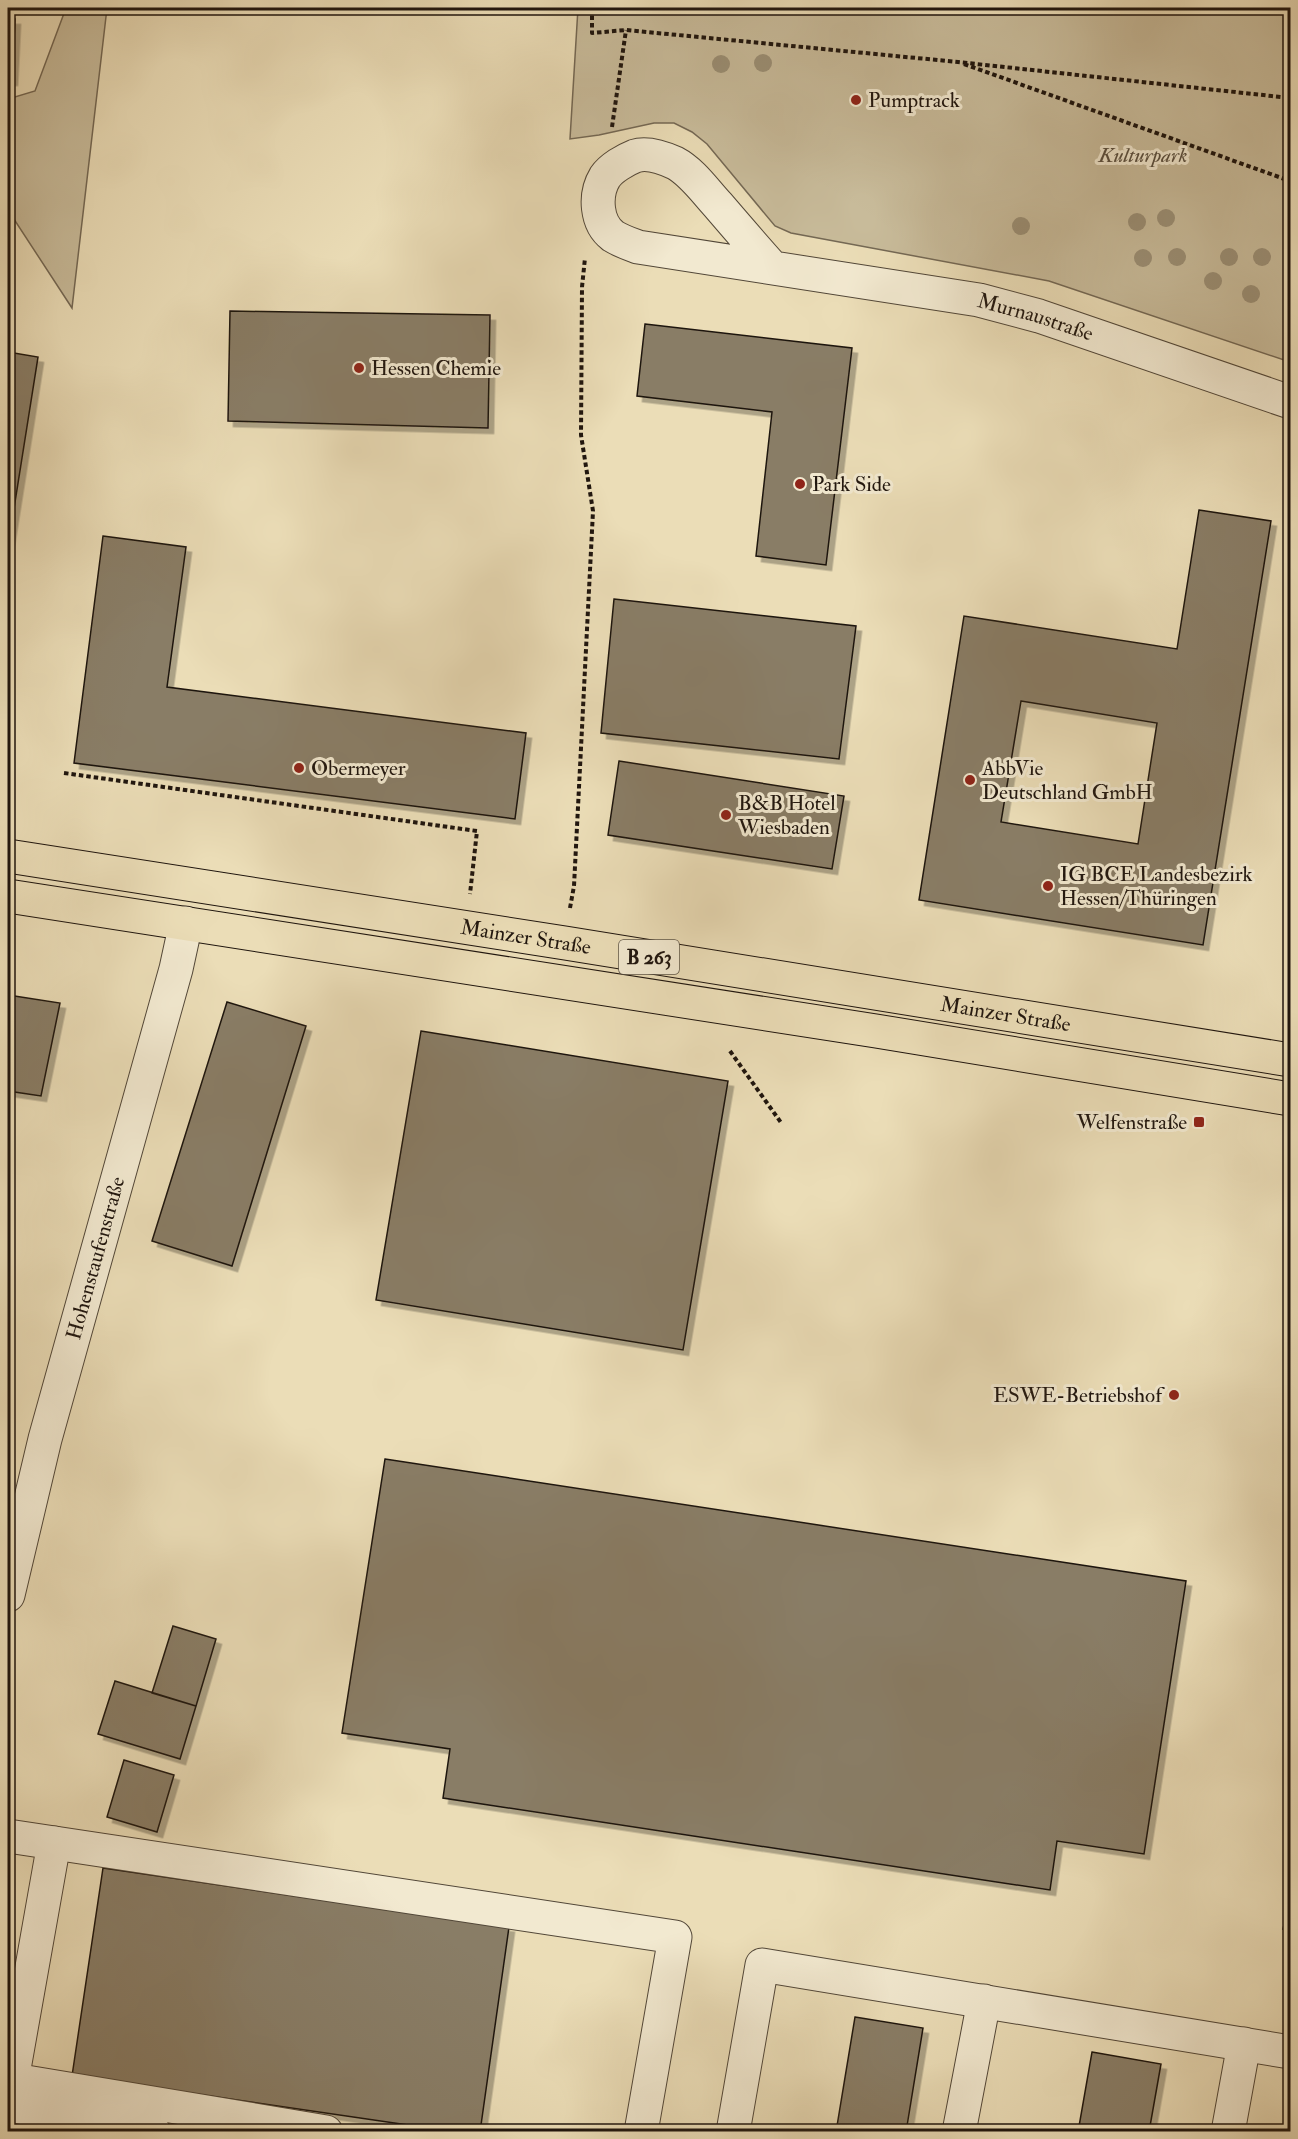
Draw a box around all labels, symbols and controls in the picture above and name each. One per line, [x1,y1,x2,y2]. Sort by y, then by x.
place label: Pumptrack [868,87,960,114]
marker: Pumptrack [849,93,863,107]
park label: Kulturpark [1097,142,1188,169]
street label: Murnaustraße [975,287,1097,347]
place label: Hessen Chemie [371,355,501,382]
marker: Hessen Chemie [352,361,366,375]
place label: Park Side [812,471,891,498]
marker: Park Side [793,477,807,491]
place label: Obermeyer [311,755,406,782]
place label: AbbVie Deutschland GmbH [981,755,1153,806]
marker: Obermeyer [292,761,306,775]
marker: AbbVie Deutschland GmbH [963,773,977,787]
place label: B&B Hotel Wiesbaden [737,790,836,841]
marker: B&B Hotel Wiesbaden [719,808,733,822]
place label: IG BCE Landesbezirk Hessen/Thüringen [1060,861,1253,912]
marker: IG BCE Landesbezirk Hessen/Thüringen [1041,879,1055,893]
street label: Mainzer Straße [459,913,593,961]
road number: B 263 [619,940,679,974]
street label: Mainzer Straße [938,990,1073,1038]
place label: Welfenstraße [1075,1109,1187,1136]
marker: Welfenstraße [1192,1115,1206,1129]
street label: Hohenstaufenstraße [60,1173,131,1343]
place label: ESWE-Betriebshof [993,1382,1165,1409]
marker: ESWE-Betriebshof [1167,1388,1181,1402]

